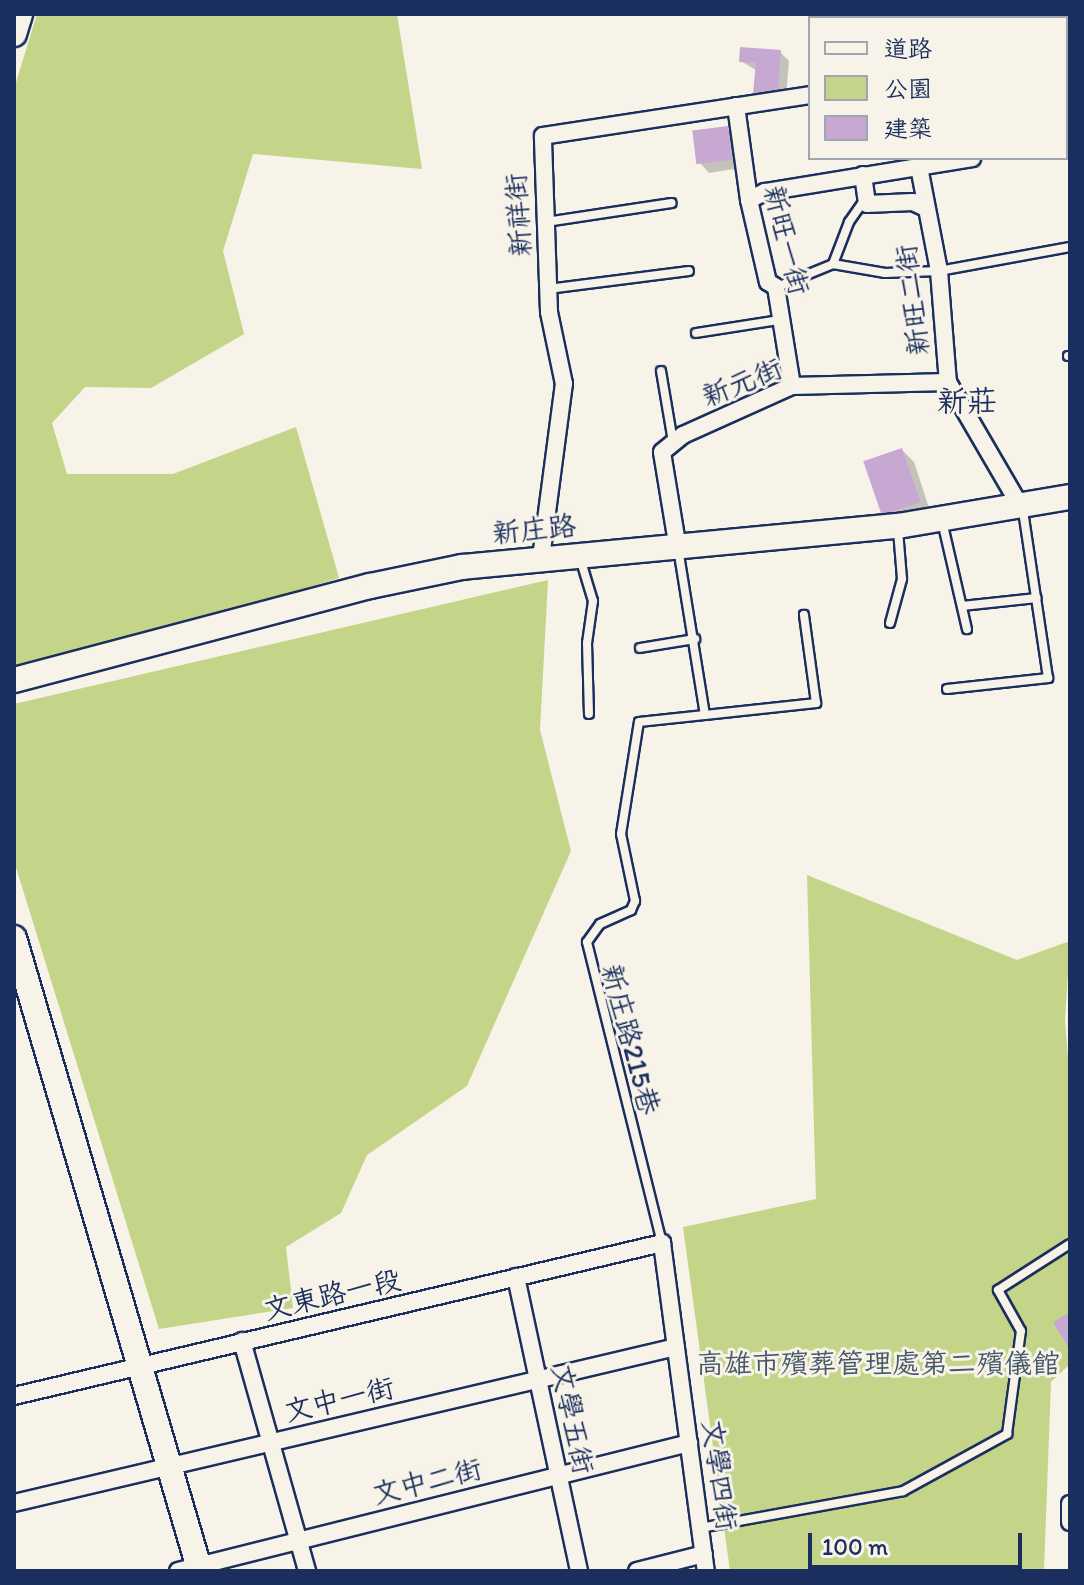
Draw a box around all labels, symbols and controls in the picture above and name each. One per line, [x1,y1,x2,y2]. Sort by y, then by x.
legend [808,16,1068,160]
text: 道路 [884,34,932,63]
text: 公園 [884,74,932,103]
text: 建築 [884,114,932,143]
street label: 新祥街 [498,172,538,258]
street label: 新旺一街 [757,182,817,298]
street label: 新旺二街 [889,242,935,358]
street label: 新元街 [697,351,787,413]
district label: 新莊 [937,383,997,419]
street label: 新庄路 [490,508,578,550]
street label: 新庄路215巷 [595,960,667,1118]
street label: 文東路一段 [260,1262,404,1326]
park label: 高雄市殯葬管理處第二殯儀館 [696,1346,1060,1380]
street label: 文學五街 [545,1361,601,1477]
street label: 文中一街 [281,1370,397,1428]
street label: 文學四街 [696,1417,744,1533]
street label: 文中二街 [369,1451,485,1511]
scale bar [812,1517,1026,1567]
text: 100 m [822,1532,888,1561]

